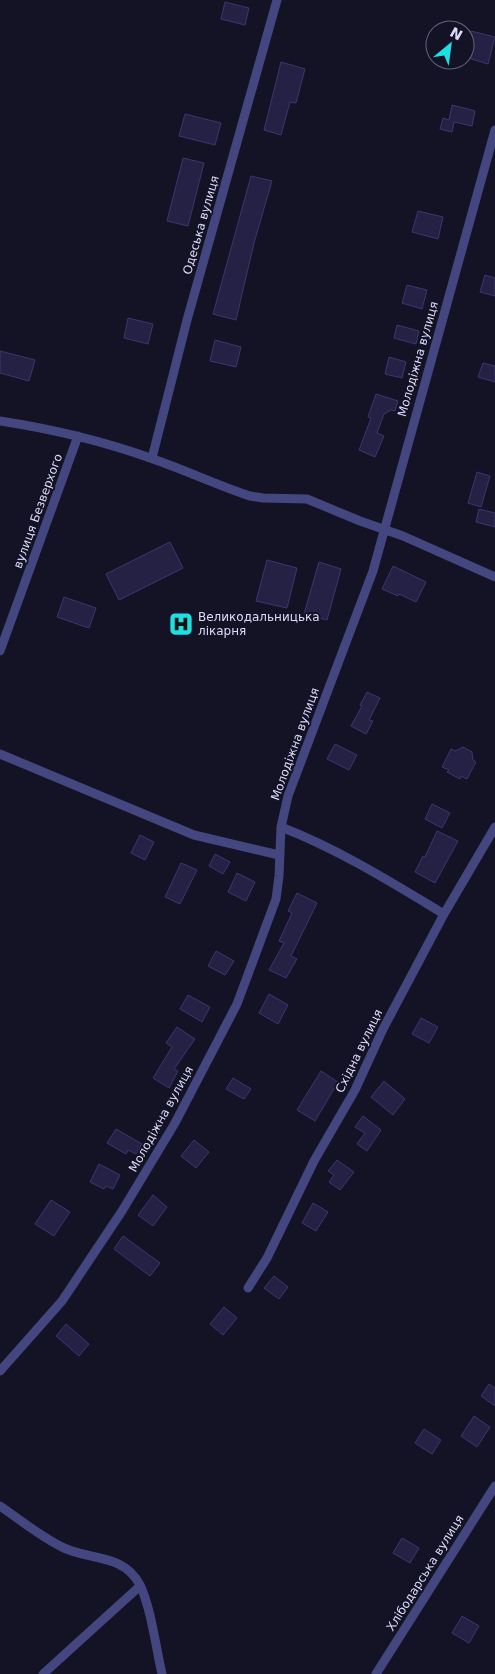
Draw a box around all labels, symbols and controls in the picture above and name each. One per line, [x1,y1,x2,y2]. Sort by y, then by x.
north arrow [425,20,475,70]
text: N [447,24,465,43]
street label: Одеська вулиця [180,174,222,276]
street label: Молодіжна вулиця [395,300,441,418]
street label: вулиця Безверхого [11,452,65,570]
place label: Великодальницька лікарня [198,610,320,638]
hospital icon: Великодальницька лікарня [168,611,194,637]
street label: Молодіжна вулиця [268,686,322,802]
street label: Східна вулиця [333,1007,385,1095]
street label: Молодіжна вулиця [126,1063,196,1175]
street label: Хлібодарська вулиця [383,1512,467,1634]

